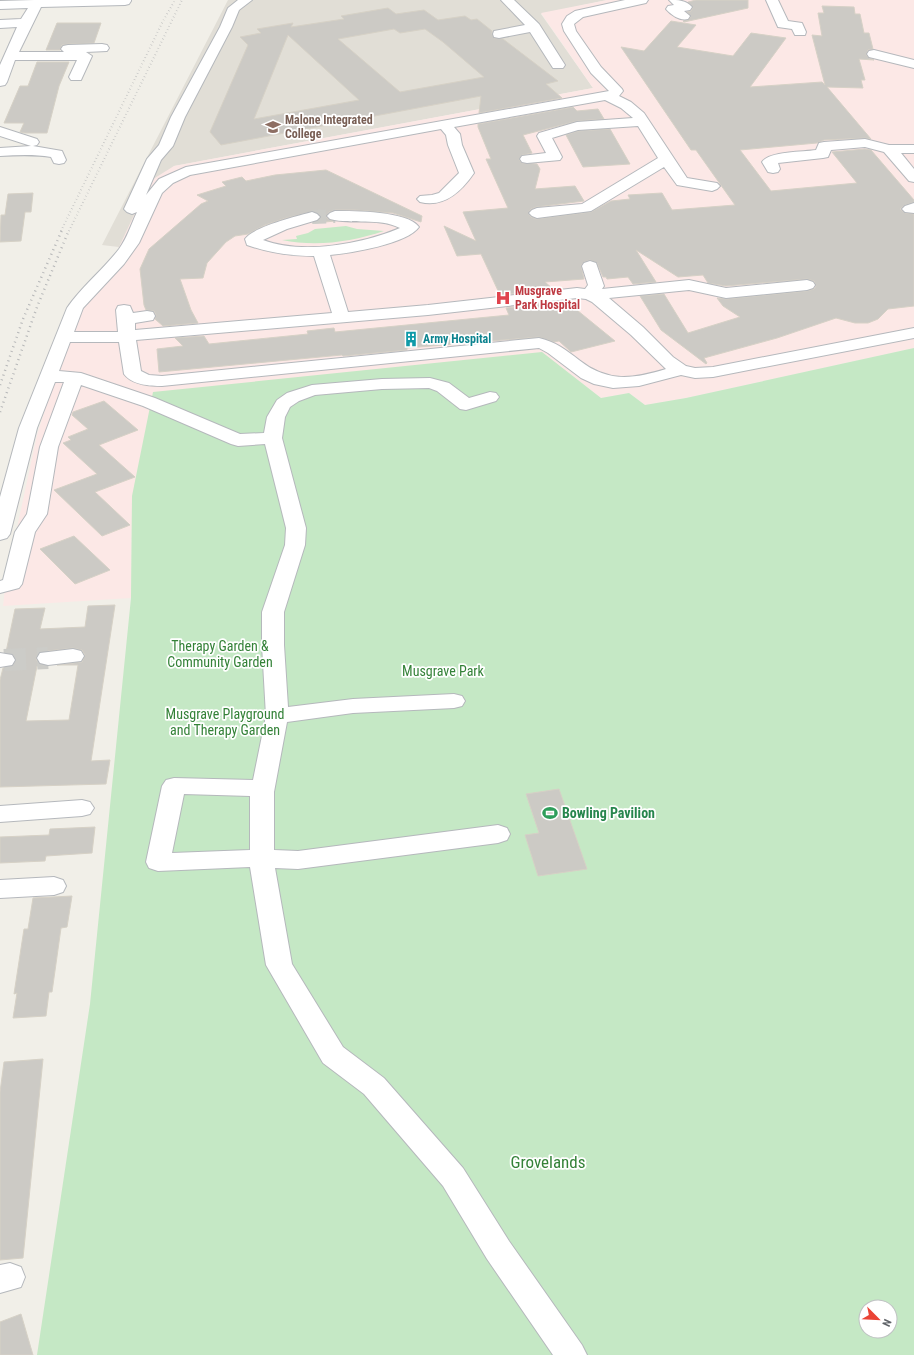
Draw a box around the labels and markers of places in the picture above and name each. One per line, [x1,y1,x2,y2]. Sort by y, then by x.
place label: Malone Integrated College [285,113,373,141]
school or university icon: Malone Integrated College [264,118,282,136]
place label: Musgrave Park Hospital [515,284,580,312]
hospital icon: Musgrave Park Hospital [494,289,512,307]
building icon: Army Hospital [402,330,420,348]
place label: Army Hospital [423,332,491,346]
sports icon: Bowling Pavilion [541,804,559,822]
place label: Bowling Pavilion [562,805,655,821]

